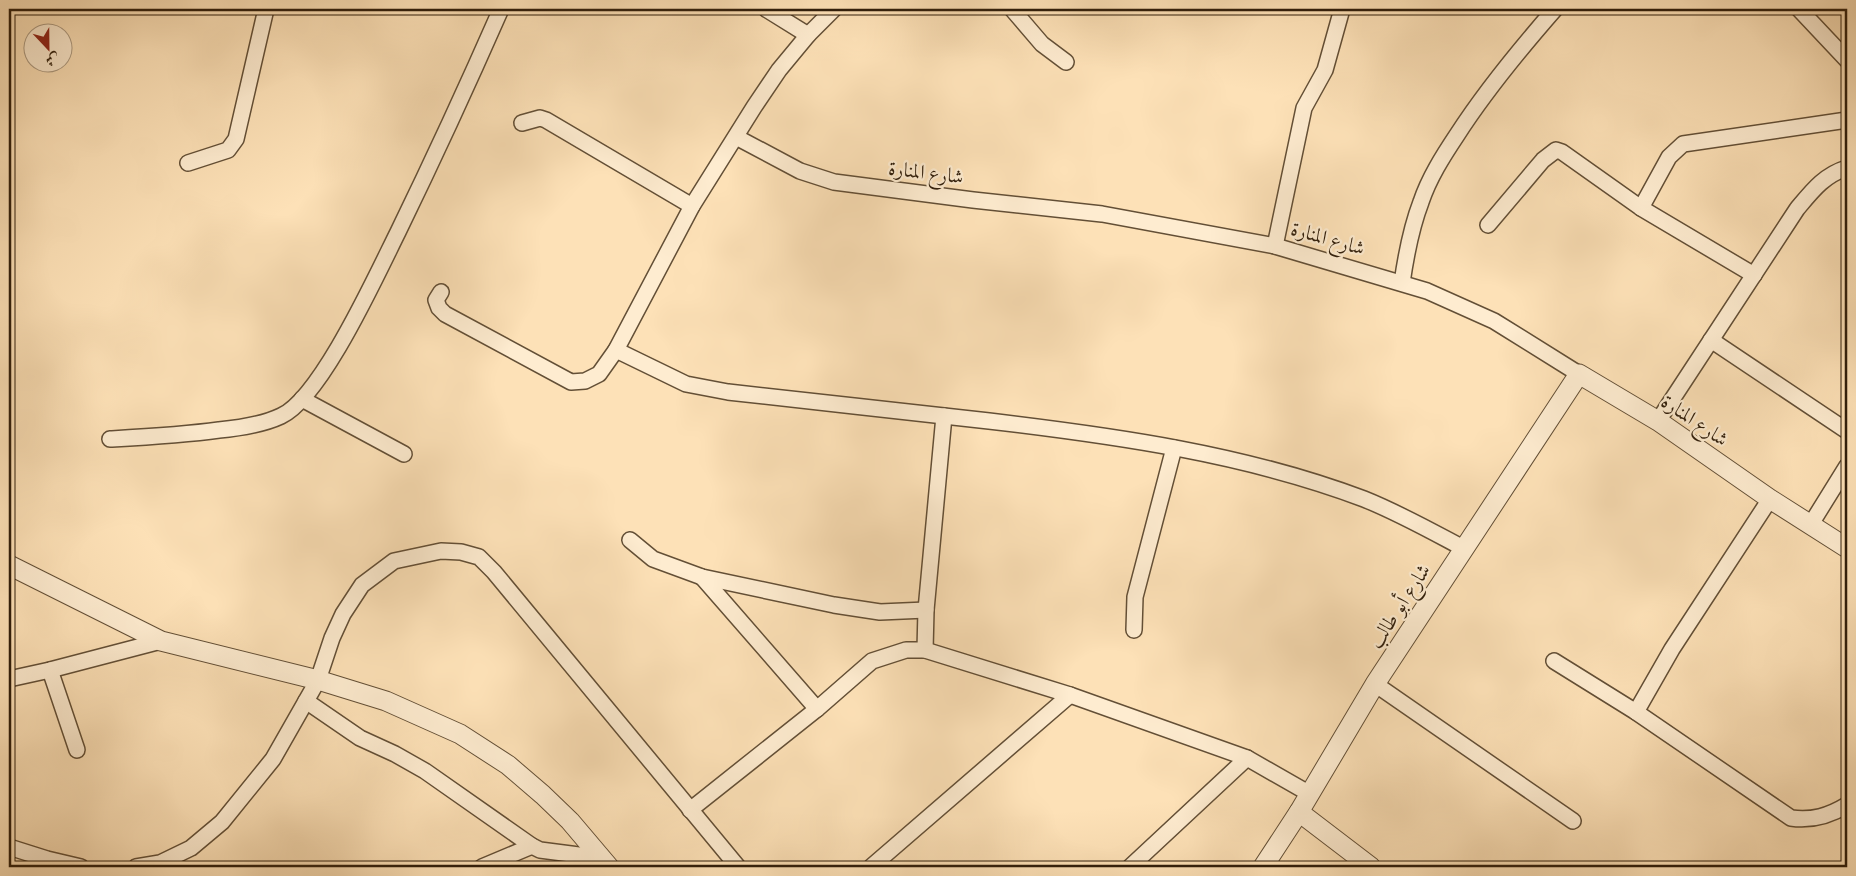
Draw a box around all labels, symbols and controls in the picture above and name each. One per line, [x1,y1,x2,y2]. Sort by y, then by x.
north arrow [22,22,72,72]
text: ش [43,48,63,72]
street label: شارع المنارة [886,153,965,194]
street label: شارع المنارة [1287,213,1368,266]
street label: شارع المنارة [1654,386,1735,456]
street label: شارع أبو طالب [1360,558,1440,656]

